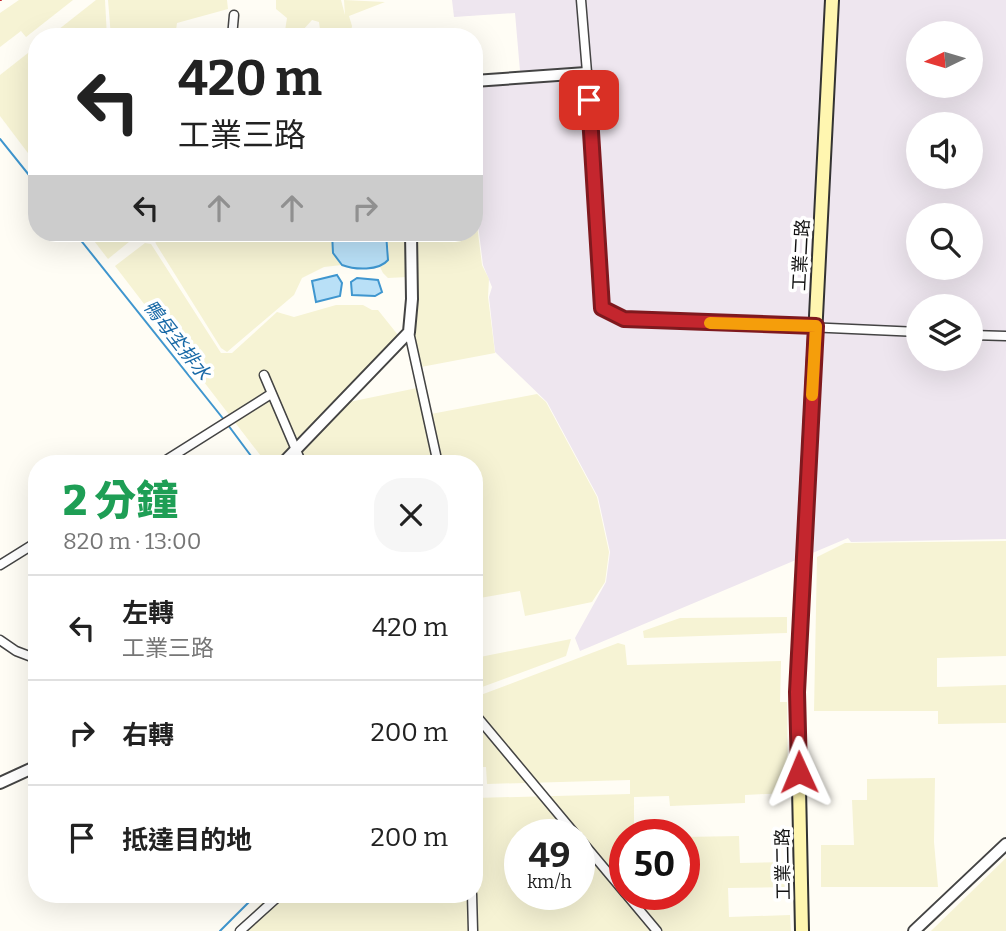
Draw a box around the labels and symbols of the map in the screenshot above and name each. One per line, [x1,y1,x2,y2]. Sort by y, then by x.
north arrow [906,21,984,98]
pin [559,70,619,130]
street label: 工業二路 [788,218,814,292]
water label: 鴨母坔排水 [139,295,216,385]
position arrow [762,735,836,809]
speed limit sign: 50 [609,819,700,910]
street label: 工業二路 [771,828,795,900]

